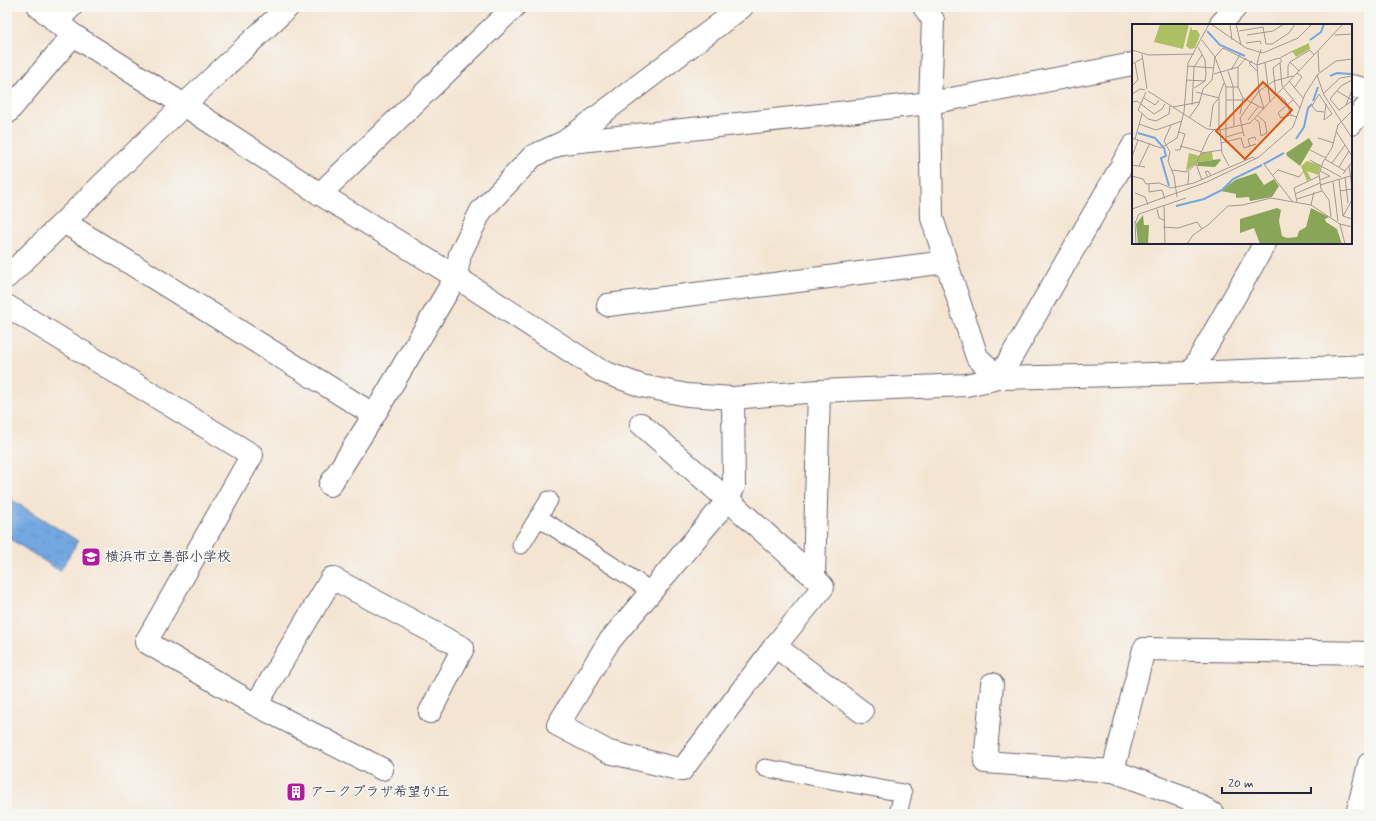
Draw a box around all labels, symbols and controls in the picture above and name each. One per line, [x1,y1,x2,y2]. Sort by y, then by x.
inset map [1132,24,1352,244]
school or university icon: 横浜市立善部小学校 [80,546,102,568]
place label: 横浜市立善部小学校 [105,548,231,566]
scale bar [1222,769,1311,795]
text: 20 m [1228,776,1254,792]
building icon: アークプラザ希望が丘 [285,781,307,803]
place label: アークプラザ希望が丘 [310,783,449,801]

